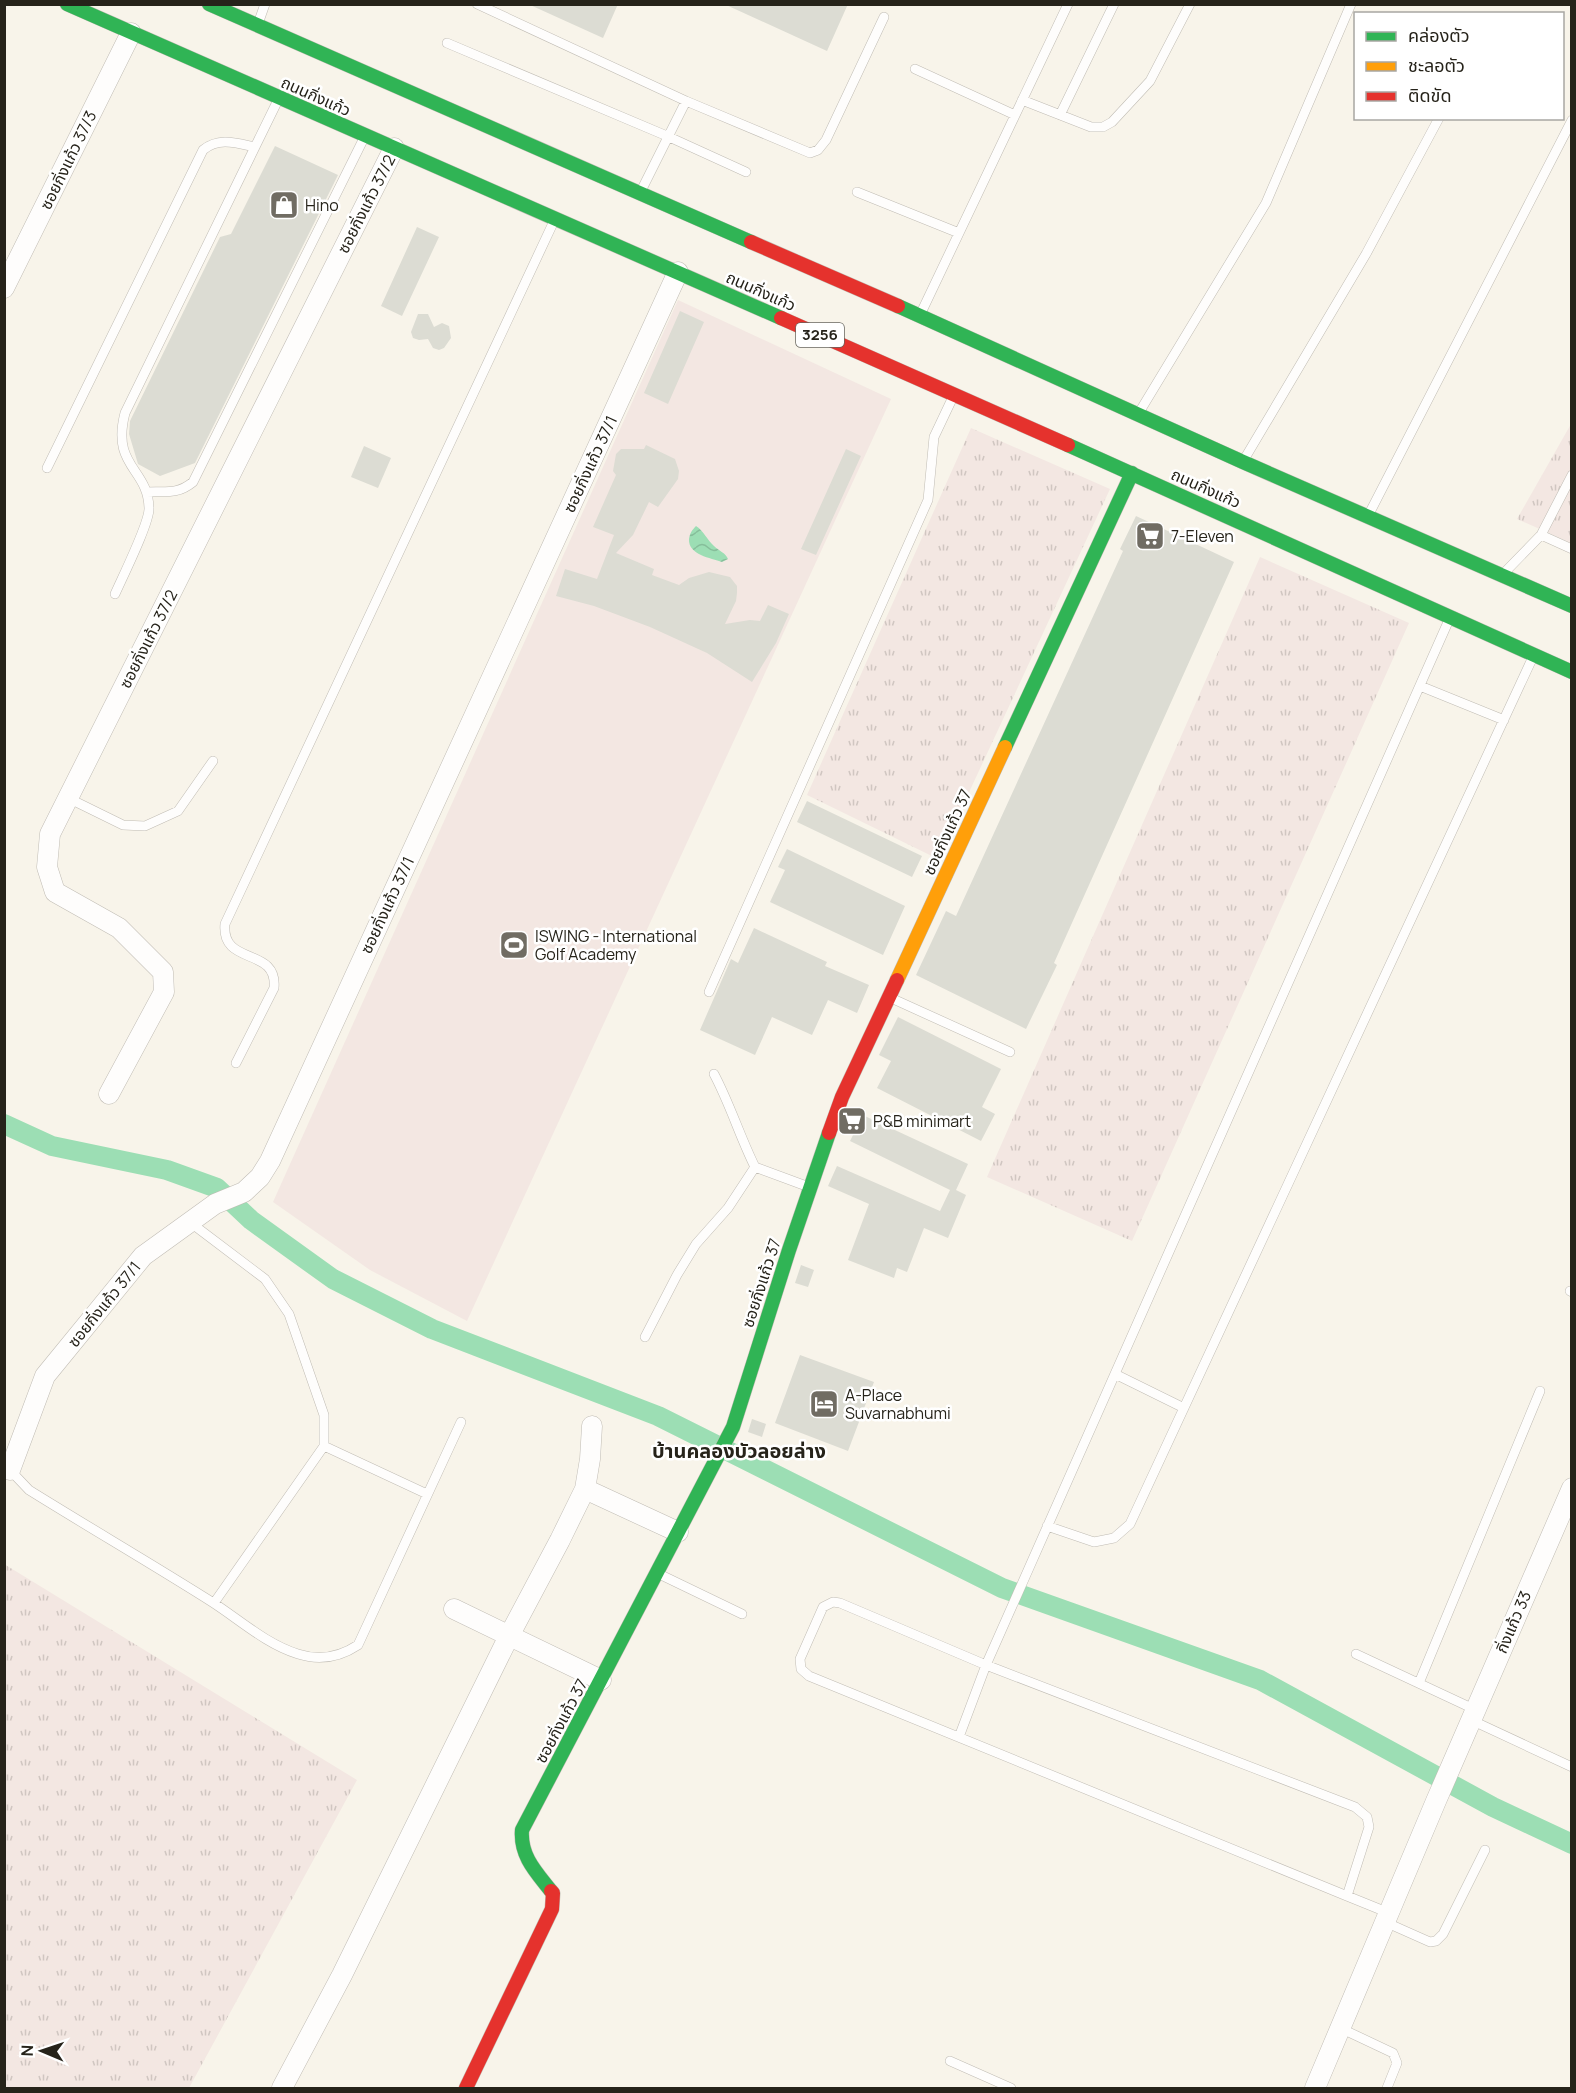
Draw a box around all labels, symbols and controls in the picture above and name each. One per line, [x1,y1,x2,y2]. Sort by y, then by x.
legend [1354,12,1564,120]
text: คล่องตัว [1408,23,1470,47]
text: ชะลอตัว [1408,53,1465,77]
street label: ถนนกิ่งแก้ว [278,71,354,121]
text: ติดขัด [1408,83,1451,107]
street label: ซอยกิ่งแก้ว 37/3 [35,107,101,213]
street label: ซอยกิ่งแก้ว 37/2 [332,151,400,257]
shop icon: Hino [268,189,300,221]
place label: Hino [305,194,339,216]
street label: ถนนกิ่งแก้ว [723,266,799,316]
road number: 3256 [796,323,844,347]
street label: ซอยกิ่งแก้ว 37/1 [558,412,622,516]
street label: ถนนกิ่งแก้ว [1168,463,1244,513]
supermarket icon: 7-Eleven [1134,520,1166,552]
place label: 7-Eleven [1171,525,1234,547]
street label: ซอยกิ่งแก้ว 37/2 [114,586,182,692]
street label: ซอยกิ่งแก้ว 37 [918,785,976,879]
street label: ซอยกิ่งแก้ว 37/1 [355,853,419,957]
place label: ISWING - International Golf Academy [535,925,697,965]
sports icon: ISWING - International Golf Academy [498,929,530,961]
supermarket icon: P&B minimart [836,1105,868,1137]
place label: P&B minimart [873,1110,971,1132]
street label: ซอยกิ่งแก้ว 37 [736,1236,786,1330]
street label: ซอยกิ่งแก้ว 37/1 [62,1256,146,1352]
place label: A-Place Suvarnabhumi [845,1384,951,1424]
hotel icon: A-Place Suvarnabhumi [808,1388,840,1420]
district label: บ้านคลองบัวลอยล่าง [652,1437,826,1464]
street label: กิ่งแก้ว 33 [1490,1587,1536,1657]
street label: ซอยกิ่งแก้ว 37 [530,1675,592,1767]
north arrow [12,2021,72,2081]
text: N [16,2044,38,2057]

